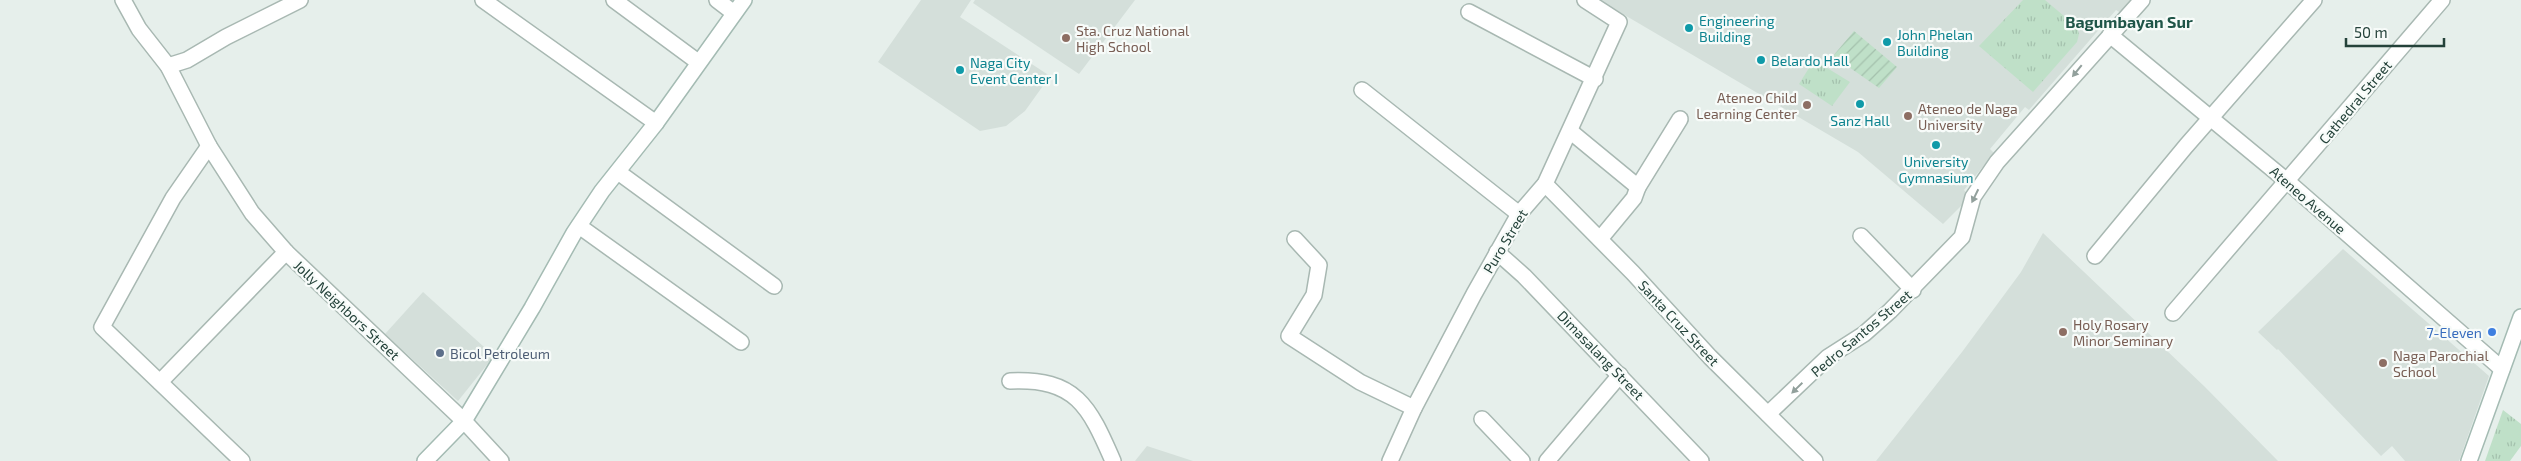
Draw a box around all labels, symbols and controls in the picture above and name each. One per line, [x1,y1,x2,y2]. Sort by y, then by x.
place label: Engineering Building [1699,12,1775,45]
district label: Bagumbayan Sur [2065,12,2193,32]
scale bar [2346,15,2444,47]
place label: Sta. Cruz National High School [1076,22,1190,55]
marker: Engineering Building [1683,22,1695,34]
text: 50 m [2354,23,2388,41]
place label: John Phelan Building [1897,26,1973,59]
marker: Sta. Cruz National High School [1060,32,1072,44]
marker: John Phelan Building [1881,36,1893,48]
place label: Belardo Hall [1771,52,1850,69]
place label: Naga City Event Center I [970,54,1058,87]
marker: Belardo Hall [1755,54,1767,66]
street label: Cathedral Street [2315,57,2395,147]
marker: Naga City Event Center I [954,64,966,76]
one-way arrow [2072,64,2083,77]
place label: Ateneo Child Learning Center [1696,89,1797,122]
marker: Sanz Hall [1854,98,1866,110]
marker: Ateneo Child Learning Center [1801,99,1813,111]
place label: Ateneo de Naga University [1918,100,2018,133]
marker: Ateneo de Naga University [1902,110,1914,122]
place label: Sanz Hall [1830,112,1890,129]
marker: University Gymnasium [1930,139,1942,151]
place label: University Gymnasium [1898,153,1974,186]
street label: Ateneo Avenue [2267,163,2349,237]
one-way arrow [1971,189,1979,204]
street label: Puro Street [1479,206,1531,276]
street label: Jolly Neighbors Street [291,257,403,363]
street label: Santa Cruz Street [1635,277,1723,369]
street label: Pedro Santos Street [1807,286,1915,380]
street label: Dimasalang Street [1554,307,1648,403]
place label: Holy Rosary Minor Seminary [2073,316,2174,349]
place label: 7-Eleven [2426,324,2482,341]
marker: Holy Rosary Minor Seminary [2057,326,2069,338]
marker: 7-Eleven [2486,326,2498,338]
place label: Bicol Petroleum [450,345,550,362]
marker: Bicol Petroleum [434,347,446,359]
place label: Naga Parochial School [2393,347,2490,380]
marker: Naga Parochial School [2377,357,2389,369]
one-way arrow [1792,382,1804,394]

